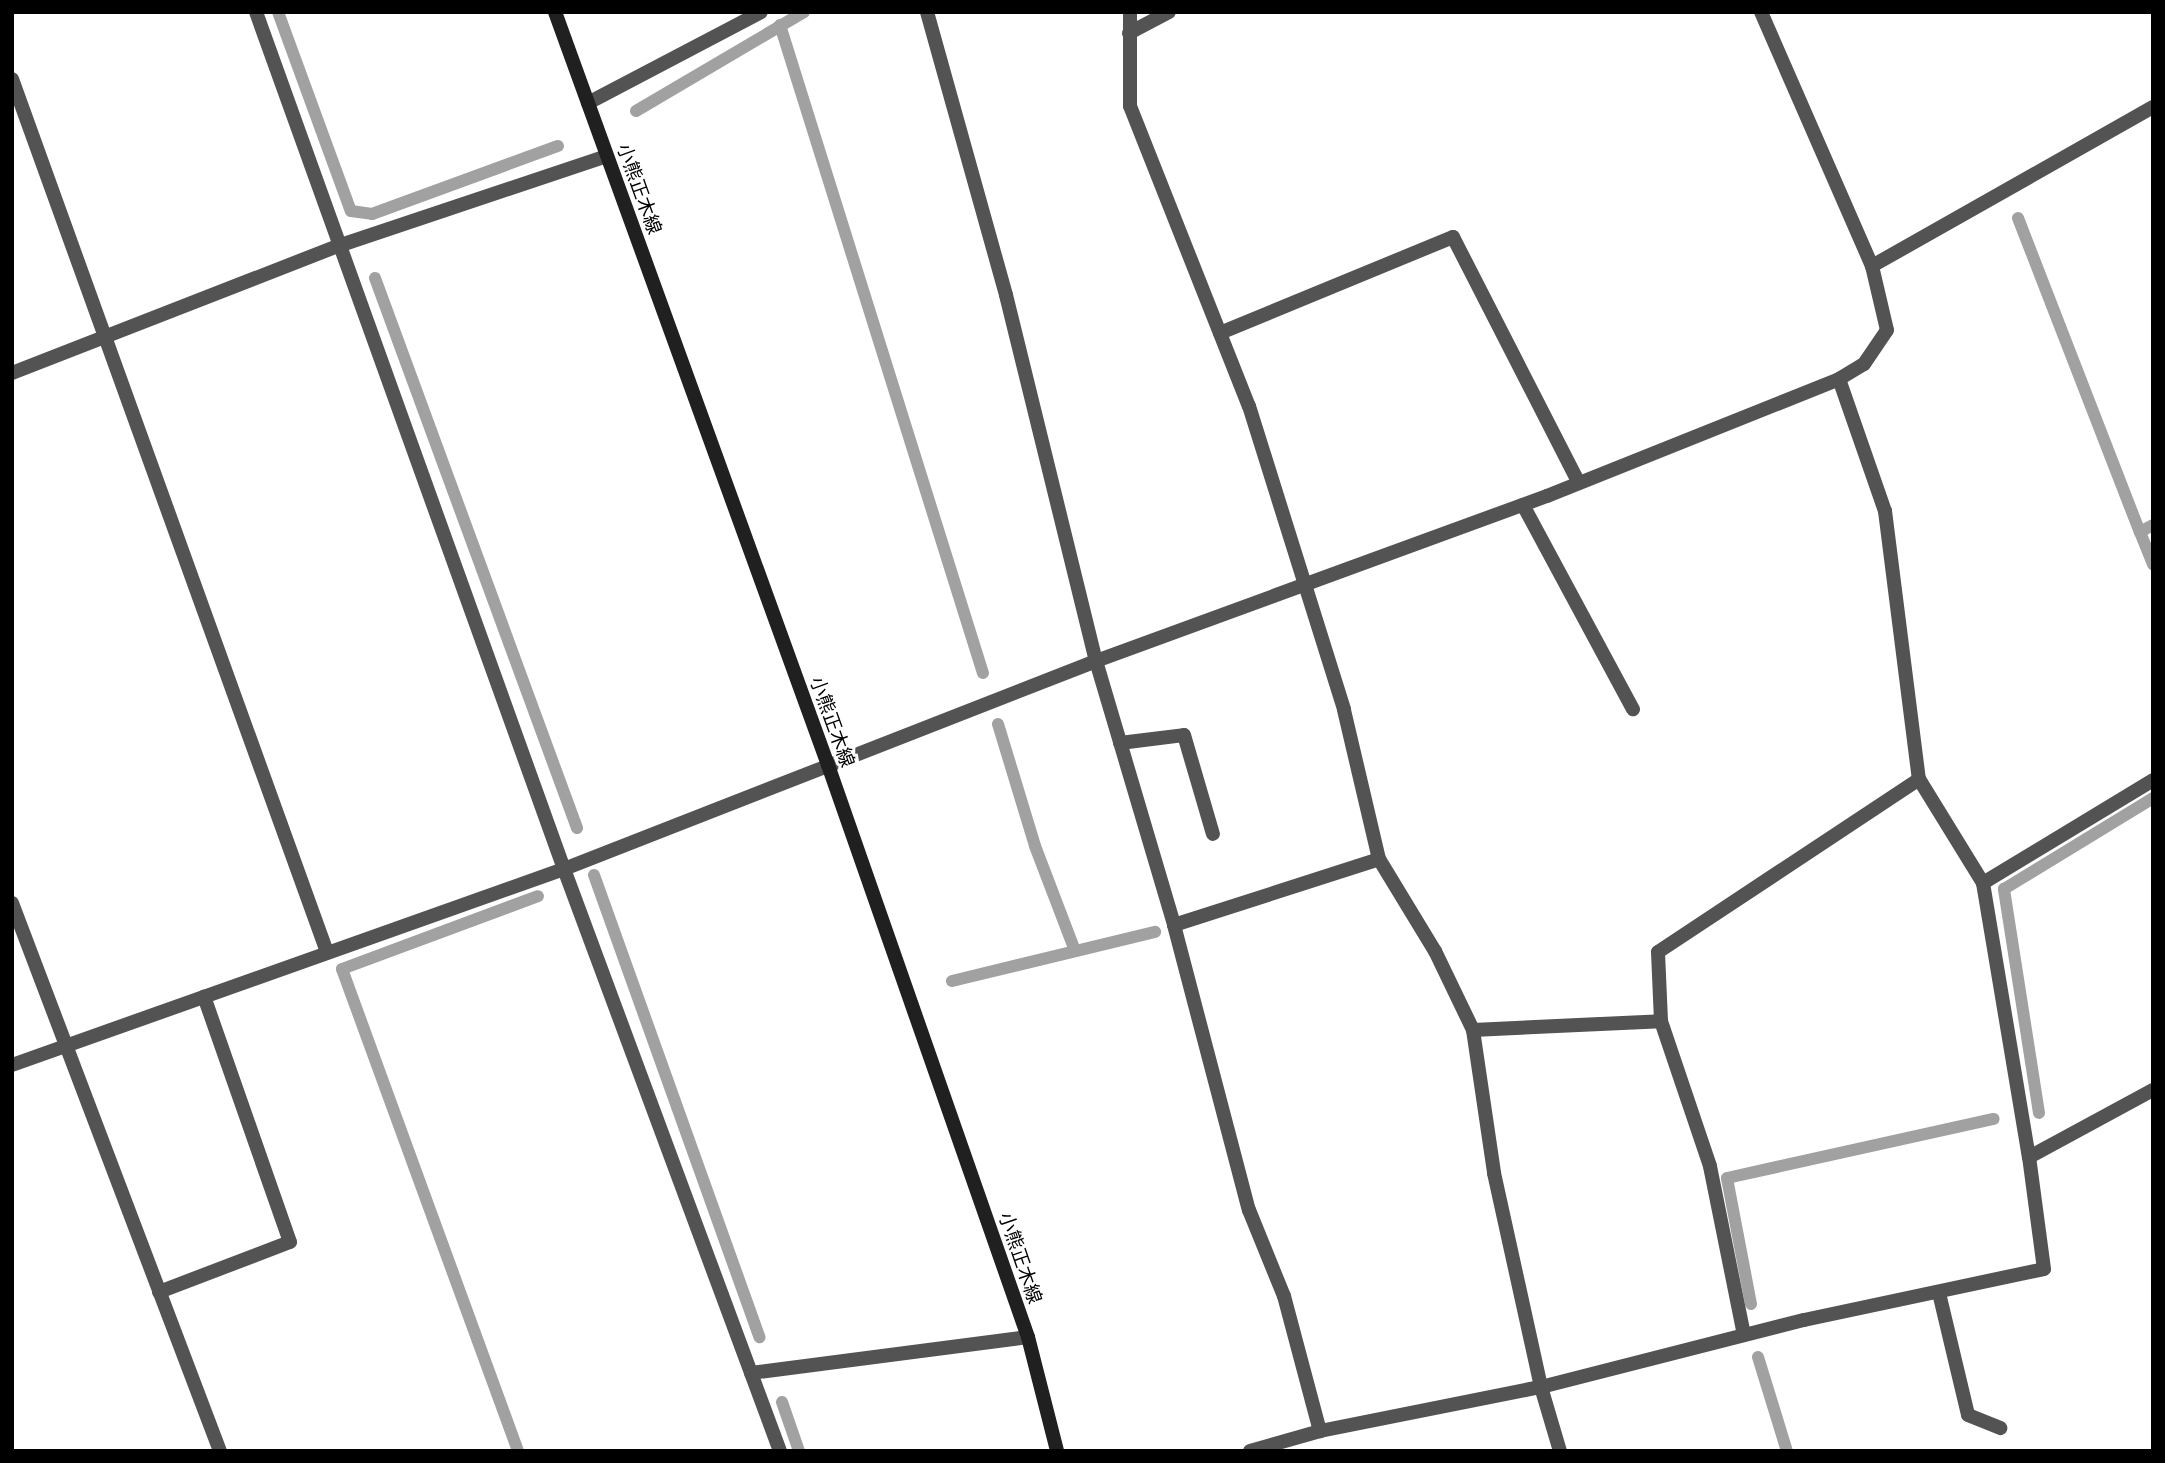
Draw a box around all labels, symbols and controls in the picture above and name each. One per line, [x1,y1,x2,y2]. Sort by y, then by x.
street label: 小熊正木線 [612,140,666,238]
street label: 小熊正木線 [805,673,859,771]
street label: 小熊正木線 [994,1209,1046,1307]

